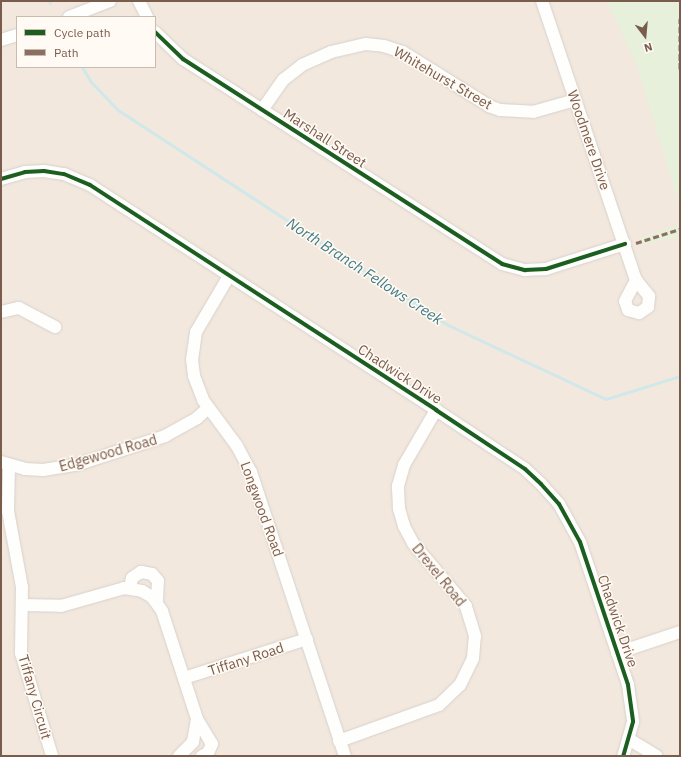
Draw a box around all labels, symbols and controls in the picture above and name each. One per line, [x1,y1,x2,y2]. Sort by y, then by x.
legend [16,16,156,68]
north arrow [625,16,665,56]
text: Cycle path [54,25,111,40]
text: N [643,40,654,55]
street label: Whitehurst Street [391,43,495,113]
text: Path [54,45,79,60]
street label: Woodmere Drive [564,88,614,192]
street label: Marshall Street [280,105,370,171]
water label: North Branch Fellows Creek [284,214,446,328]
street label: Chadwick Drive [355,341,445,407]
street label: Edgewood Road [57,431,159,475]
street label: Longwood Road [237,459,287,559]
street label: Drexel Road [409,540,469,610]
street label: Chadwick Drive [594,573,642,669]
street label: Tiffany Road [206,639,286,679]
street label: Tiffany Circuit [15,653,55,741]

